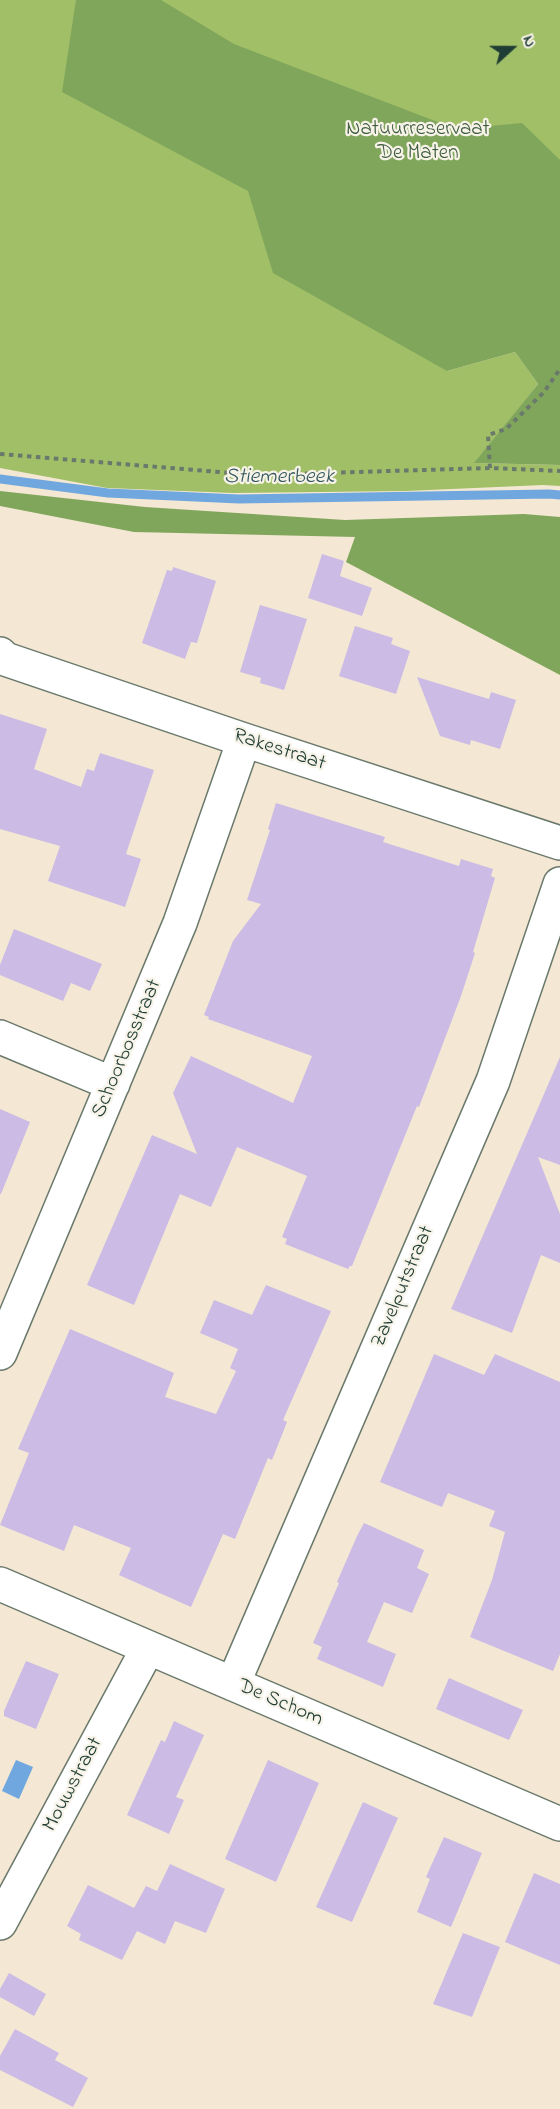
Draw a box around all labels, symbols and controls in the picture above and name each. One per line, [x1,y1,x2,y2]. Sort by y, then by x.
north arrow [482,18,542,78]
text: N [516,32,542,51]
park label: Natuurreservaat De Maten [346,118,490,168]
water label: Stiemerbeek [224,465,334,491]
street label: Rakestraat [230,724,328,778]
street label: Schoorbosstraat [88,976,168,1122]
street label: Zavelputstraat [367,1223,441,1351]
street label: De Schom [234,1675,326,1733]
street label: Mouwstraat [39,1733,109,1837]

